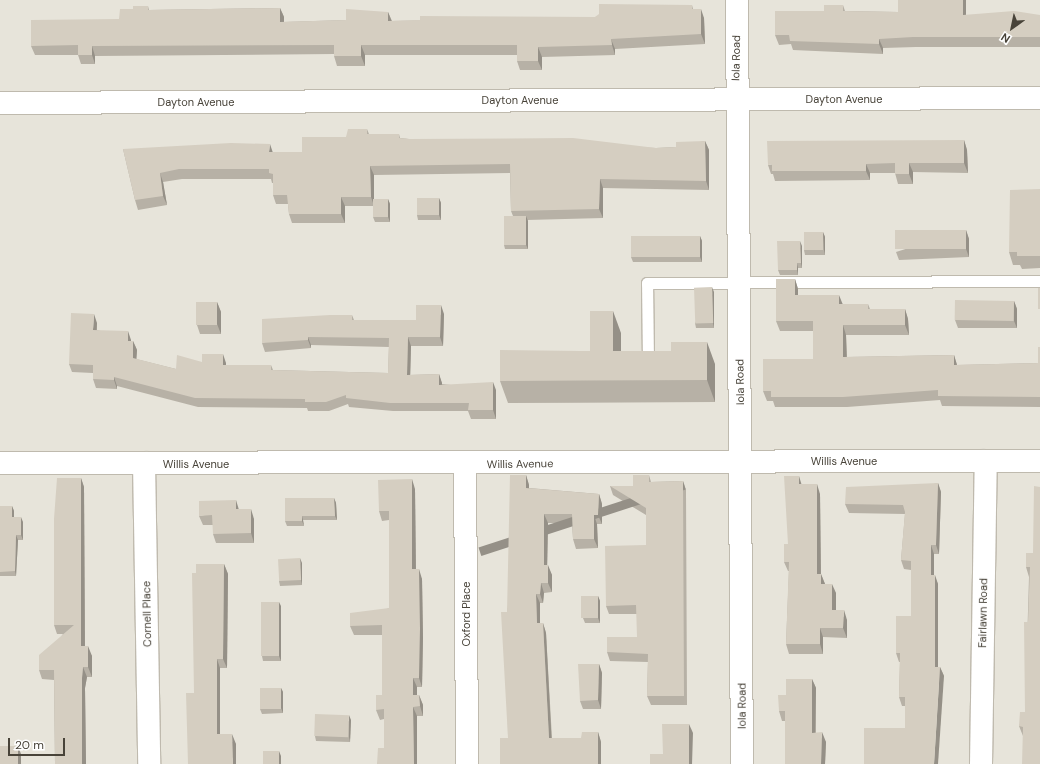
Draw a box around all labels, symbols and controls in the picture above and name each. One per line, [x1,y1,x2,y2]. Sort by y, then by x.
north arrow [992,8,1032,48]
text: N [998,30,1013,46]
street label: Iola Road [729,35,743,81]
street label: Dayton Avenue [806,92,882,106]
street label: Dayton Avenue [482,93,558,107]
street label: Dayton Avenue [158,95,234,109]
street label: Iola Road [733,359,747,405]
street label: Willis Avenue [811,454,877,468]
street label: Willis Avenue [163,457,229,471]
street label: Willis Avenue [487,457,553,471]
street label: Fairlawn Road [976,578,990,648]
street label: Cornell Place [140,581,154,647]
street label: Oxford Place [459,581,473,647]
street label: Iola Road [735,683,749,729]
scale bar [10,730,67,756]
text: 20 m [15,737,44,753]

